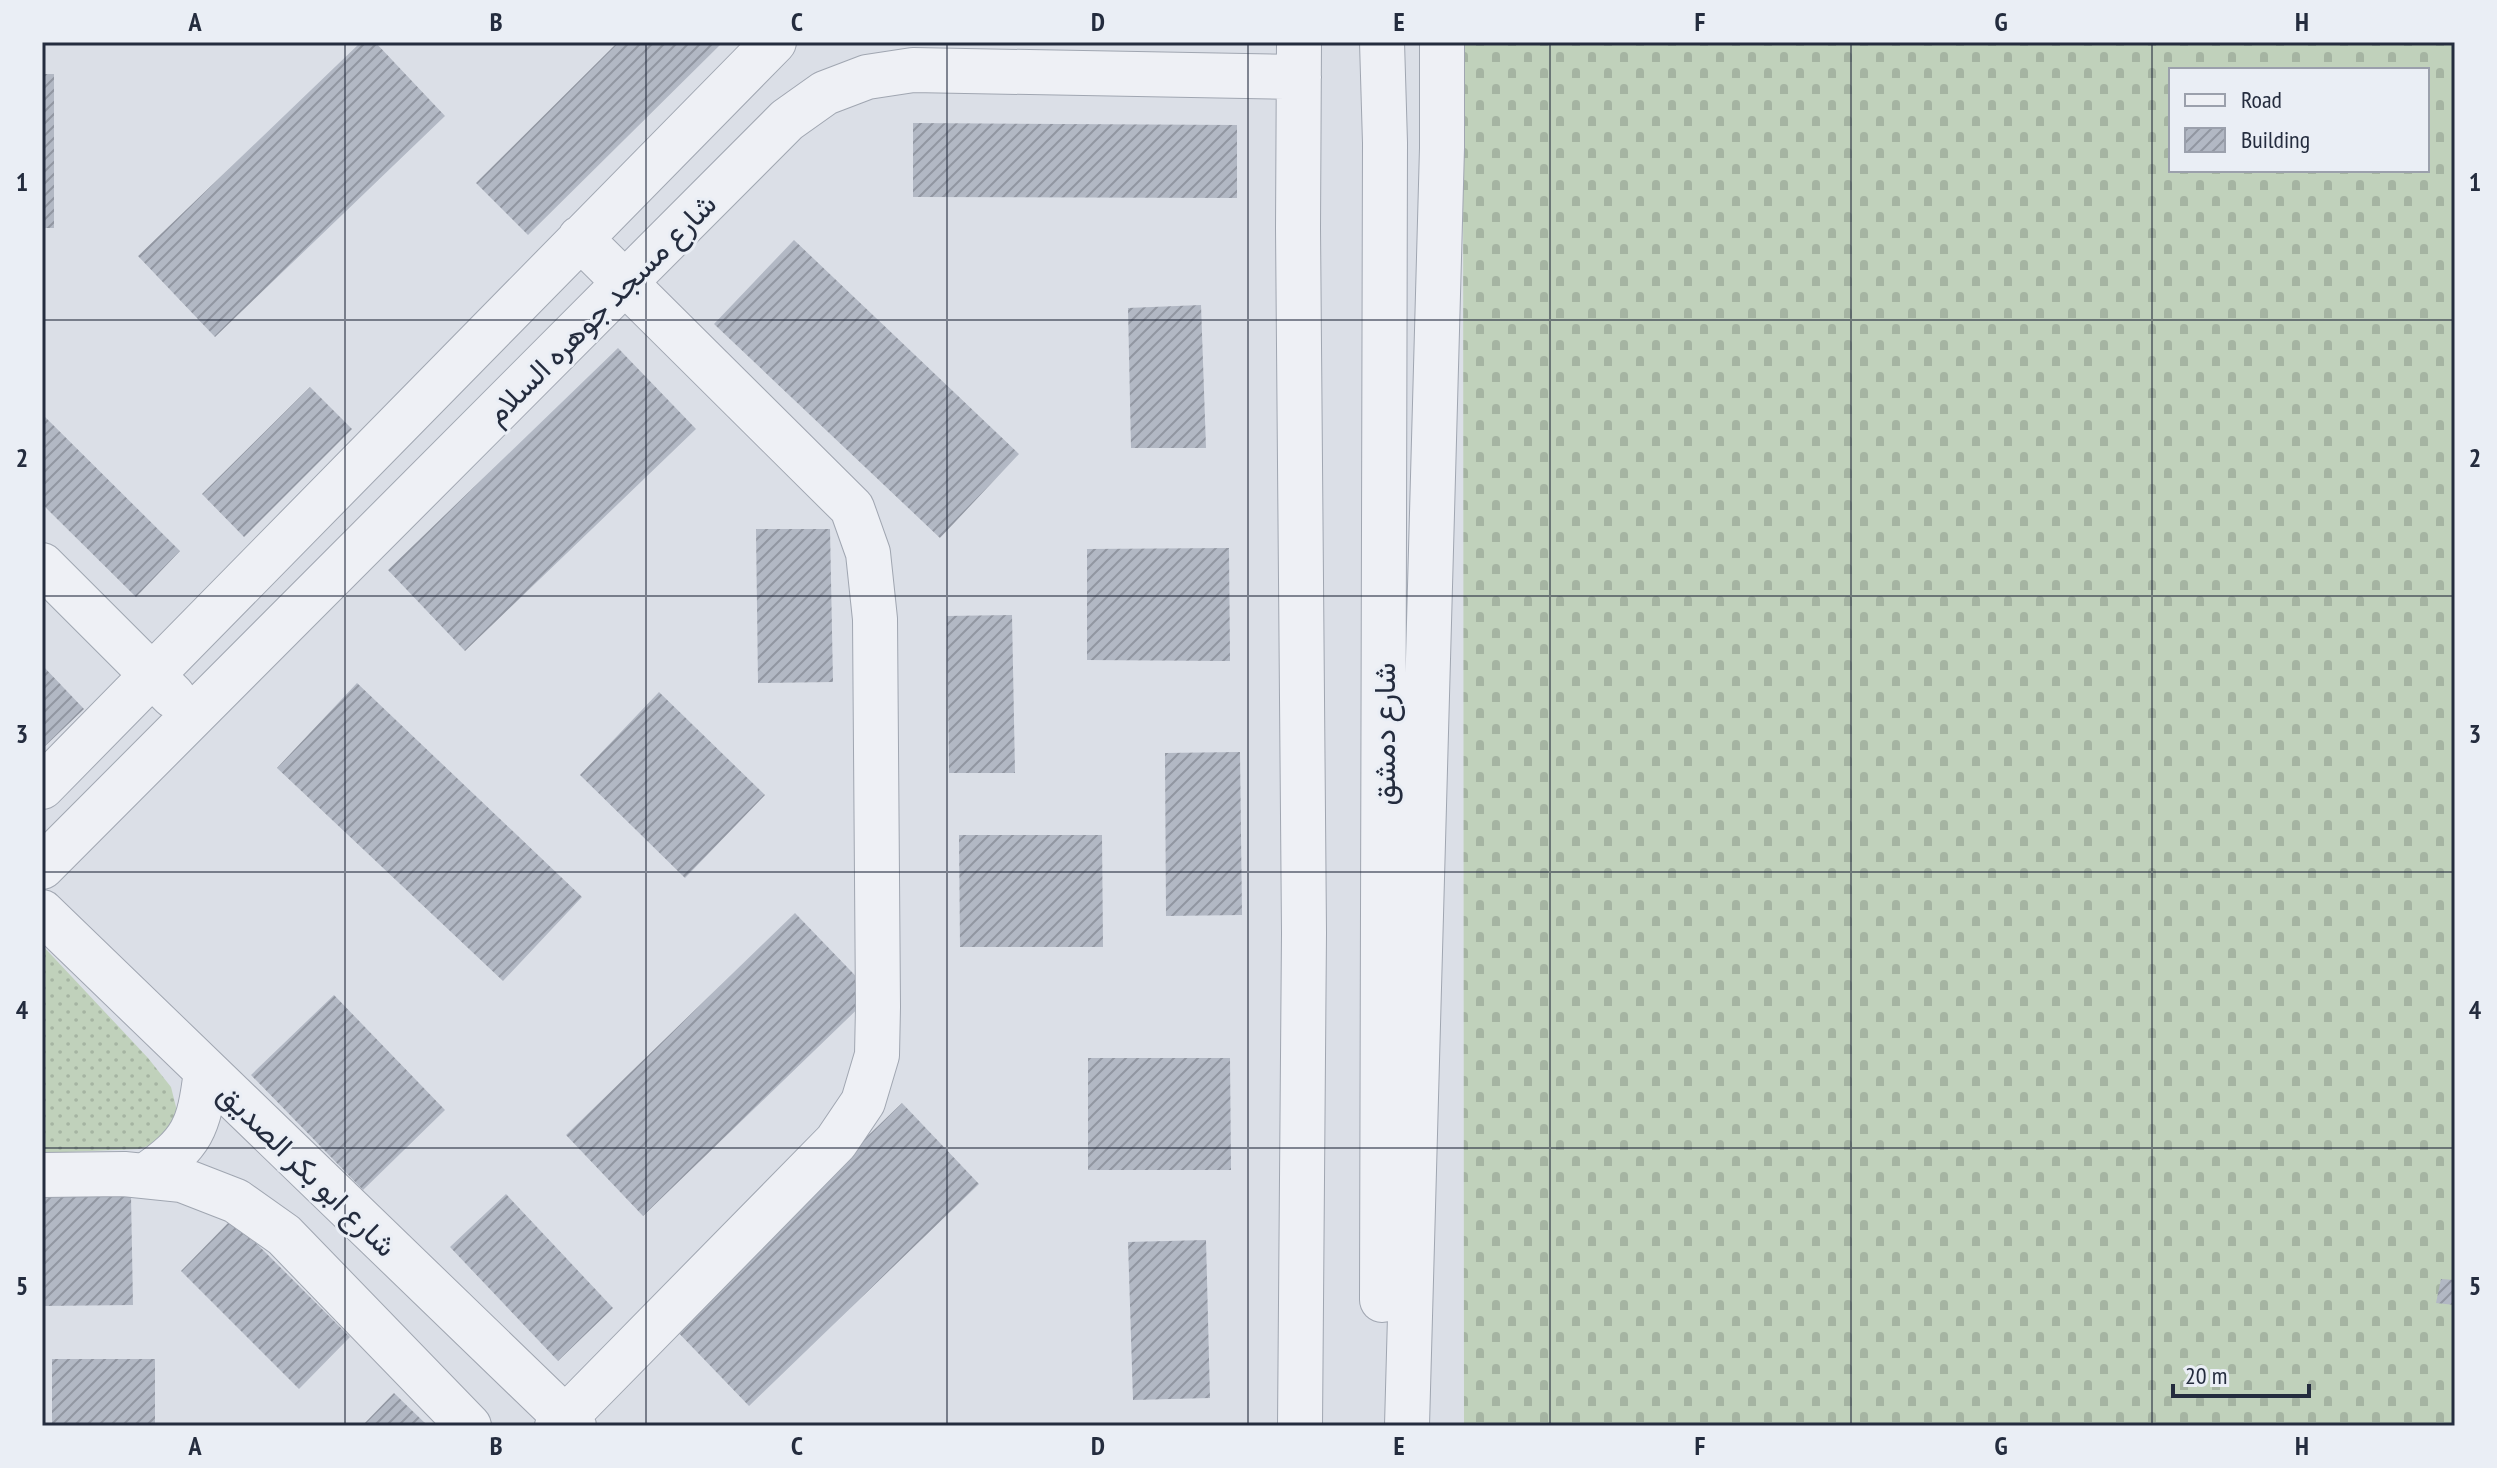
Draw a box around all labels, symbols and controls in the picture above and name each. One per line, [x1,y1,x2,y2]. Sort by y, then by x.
text: A [187,5,202,38]
text: B [490,5,503,38]
text: C [791,5,803,38]
text: D [1091,5,1105,38]
text: E [1393,5,1405,38]
text: F [1695,5,1706,38]
text: G [1994,5,2008,38]
text: H [2295,5,2309,38]
legend [2169,68,2429,172]
text: Road [2241,84,2282,115]
text: Building [2241,124,2310,155]
text: 1 [16,165,28,198]
text: 1 [2469,165,2481,198]
street label: شارع مسجد جوهره السلام [476,184,725,433]
text: 2 [16,441,28,474]
text: 2 [2469,441,2481,474]
street label: شارع دمشق [1364,662,1405,806]
text: 3 [16,717,28,750]
text: 3 [2469,717,2481,750]
text: 4 [16,993,29,1026]
text: 4 [2469,993,2482,1026]
street label: شارع ابو بكر الصديق [209,1074,406,1266]
text: 5 [16,1269,28,1302]
text: 5 [2469,1269,2481,1302]
scale bar [2173,1348,2309,1398]
text: 20 m [2185,1360,2227,1391]
text: A [187,1429,202,1462]
text: B [490,1429,503,1462]
text: C [791,1429,803,1462]
text: D [1091,1429,1105,1462]
text: E [1393,1429,1405,1462]
text: F [1695,1429,1706,1462]
text: G [1994,1429,2008,1462]
text: H [2295,1429,2309,1462]

